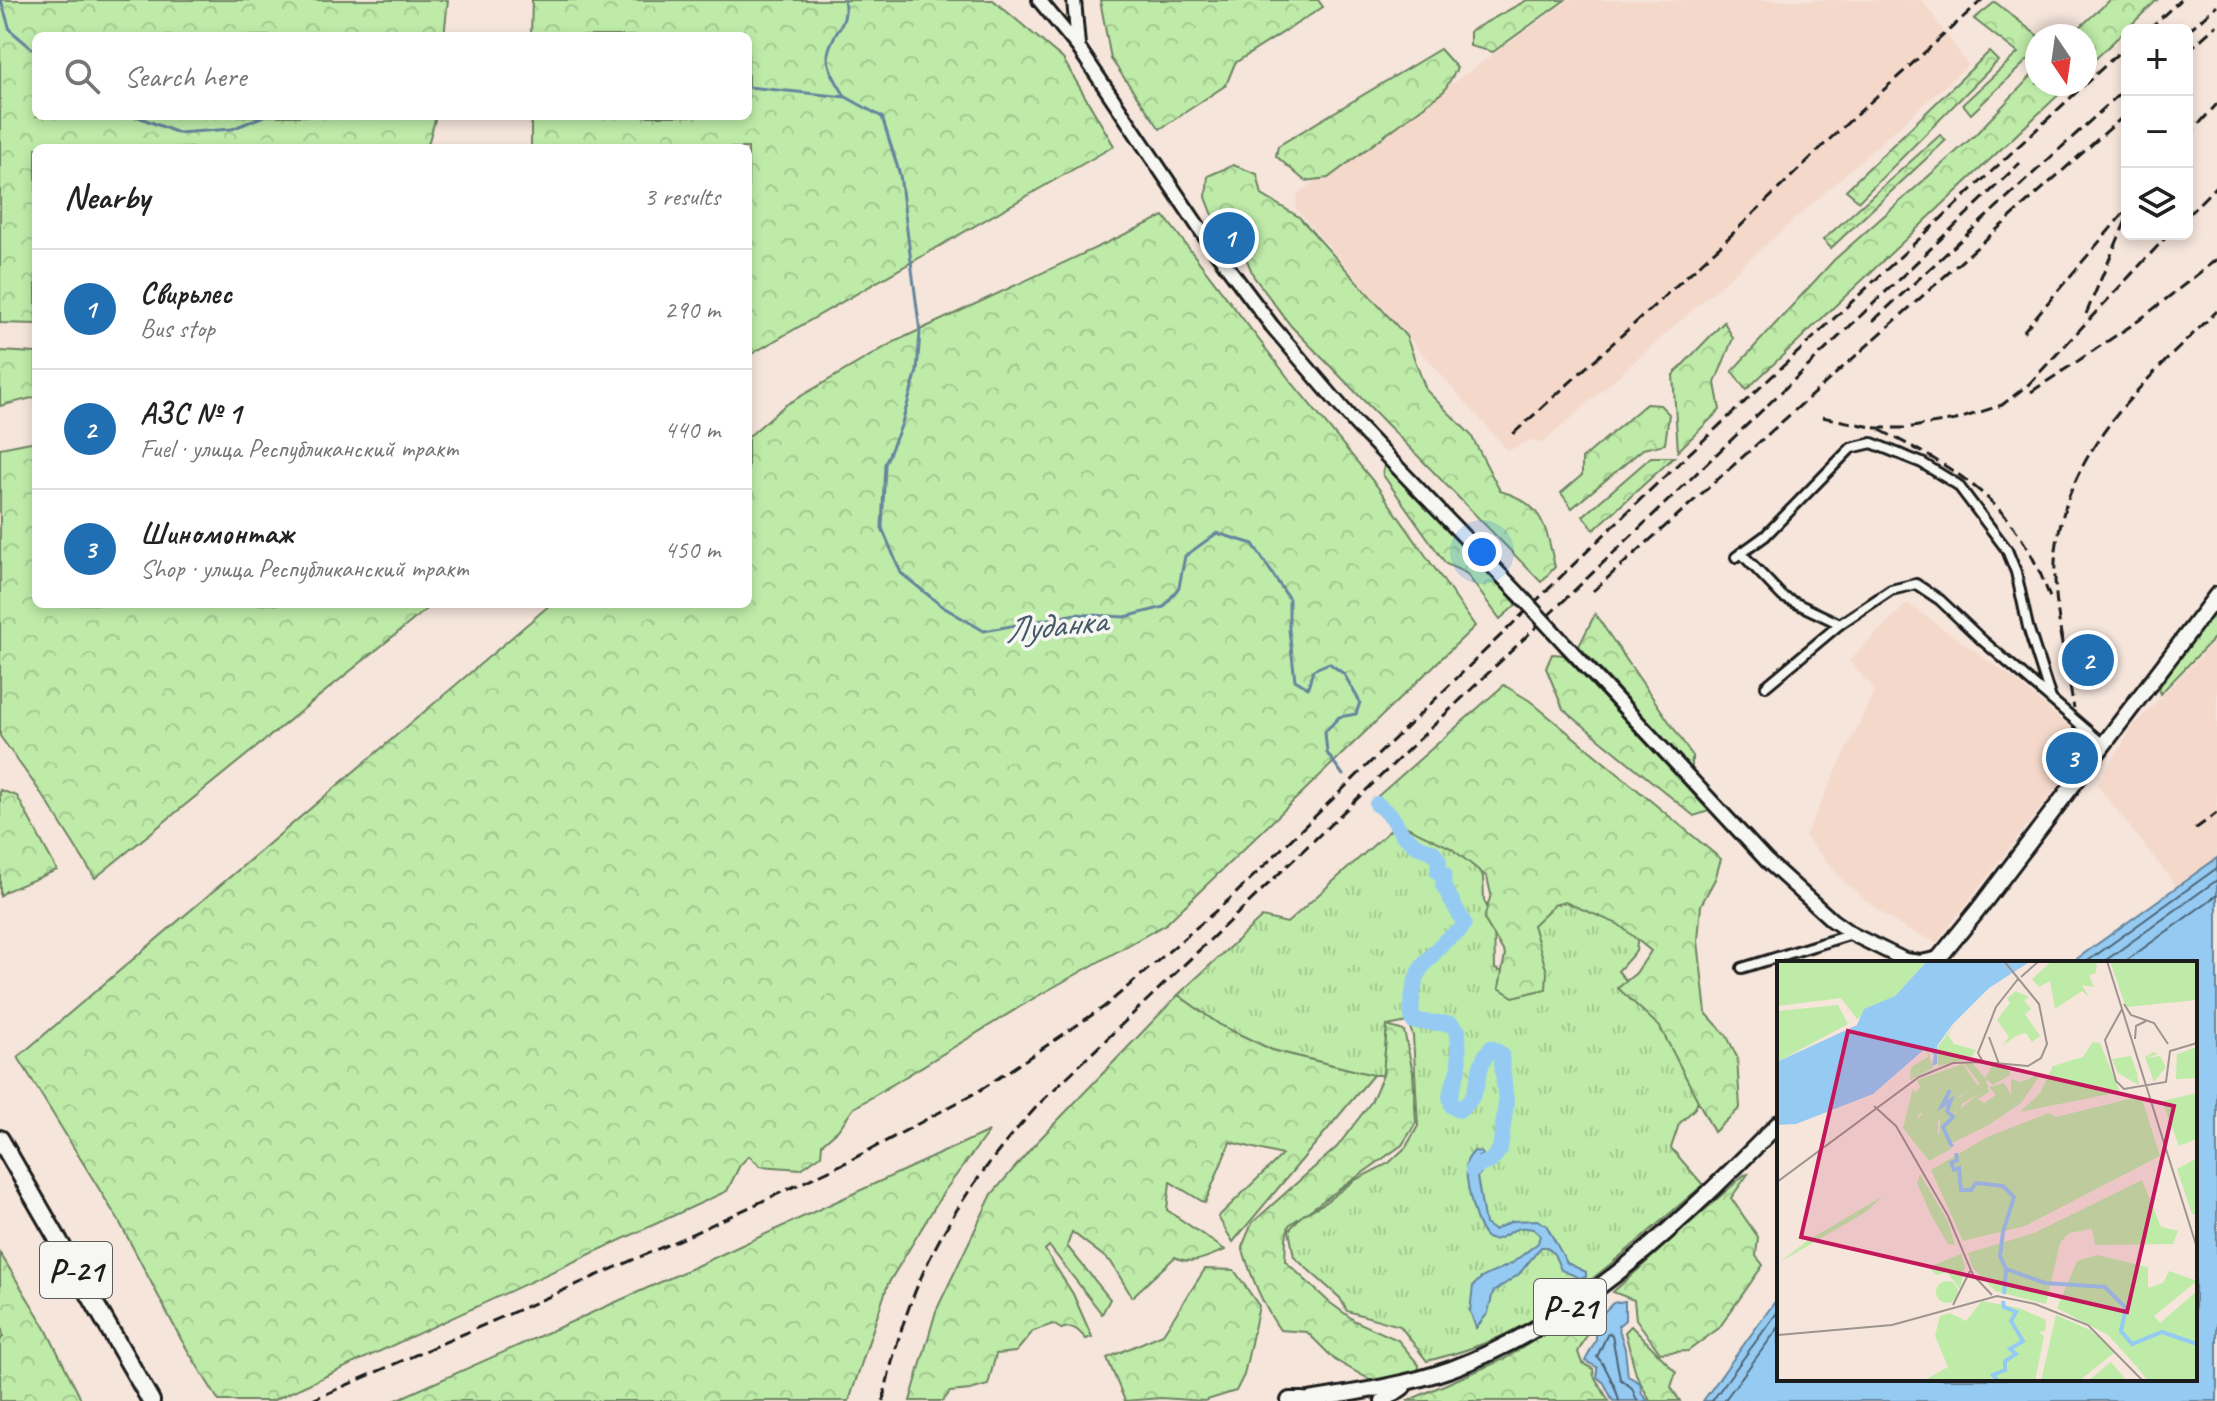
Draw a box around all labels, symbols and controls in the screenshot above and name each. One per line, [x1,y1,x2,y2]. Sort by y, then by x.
north arrow [2025,24,2097,96]
map controls [2121,24,2193,240]
button: + [2121,24,2193,96]
search box [32,32,752,120]
icon: search [60,54,104,98]
text: Search here [124,57,246,95]
button: − [2121,96,2193,168]
button: layers [2121,168,2193,240]
text: Nearby [64,175,150,218]
text: 3 results [644,180,720,213]
pin: 1 [1203,208,1255,268]
text: Свирьлес [140,274,232,312]
text: 1 [84,293,96,326]
text: 290 m [664,293,720,326]
text: Bus stop [140,312,215,345]
text: АЗС № 1 [140,394,241,432]
text: 2 [84,413,96,446]
text: 440 m [664,413,720,446]
text: Fuel · улица Республиканский тракт [140,432,457,465]
text: Шиномонтаж [140,514,293,552]
your location [1462,532,1502,572]
text: 3 [84,533,96,566]
text: 450 m [664,533,720,566]
text: Shop · улица Республиканский тракт [140,552,468,585]
water label: Луданка [1002,596,1113,653]
pin: 2 [2062,630,2114,690]
pin: 3 [2046,728,2098,788]
inset map [1777,961,2197,1381]
road number: Р-21 [40,1242,112,1298]
road number: Р-21 [1534,1279,1606,1335]

